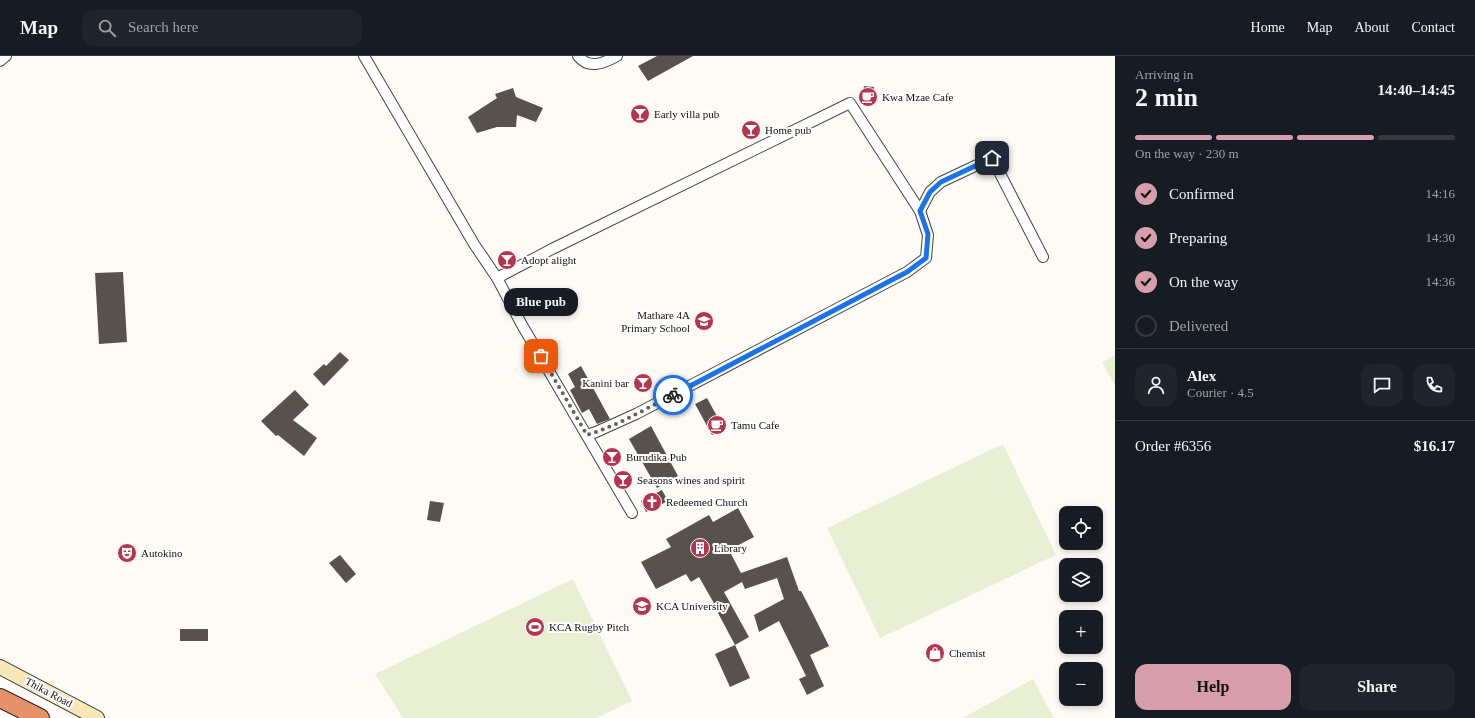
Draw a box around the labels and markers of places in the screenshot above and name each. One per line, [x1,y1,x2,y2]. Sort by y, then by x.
cafe icon: Kwa Mzae Cafe [857,86,879,108]
place label: Kwa Mzae Cafe [882,91,954,103]
bar icon: Early villa pub [629,103,651,125]
place label: Early villa pub [654,108,720,120]
bar icon: Home pub [740,119,762,141]
place label: Home pub [765,124,812,136]
pin [975,141,1009,175]
bar icon: Adopt alight [496,249,518,271]
place label: Adopt alight [521,254,576,266]
callout: Blue pub [504,288,578,316]
place label: Mathare 4A Primary School [621,309,690,334]
school or university icon: Mathare 4A Primary School [693,310,715,332]
pin [524,339,558,373]
bar icon: Kanini bar [632,372,654,394]
place label: Kanini bar [582,377,629,389]
cafe icon: Tamu Cafe [706,414,728,436]
place label: Tamu Cafe [731,419,780,431]
bar icon: Burudika Pub [601,446,623,468]
place label: Burudika Pub [626,451,687,463]
bar icon: Seasons wines and spirit [612,469,634,491]
place label: Seasons wines and spirit [637,474,745,486]
church icon: Redeemed Church [641,491,663,513]
place label: Redeemed Church [666,496,748,508]
building icon: Library [689,537,711,559]
theatre icon: Autokino [116,542,138,564]
place label: Library [714,542,747,554]
place label: Autokino [141,547,183,559]
school or university icon: KCA University [631,595,653,617]
place label: KCA University [656,600,728,612]
sports icon: KCA Rugby Pitch [524,616,546,638]
place label: KCA Rugby Pitch [549,621,630,633]
shop icon: Chemist [924,642,946,664]
place label: Chemist [949,647,986,659]

